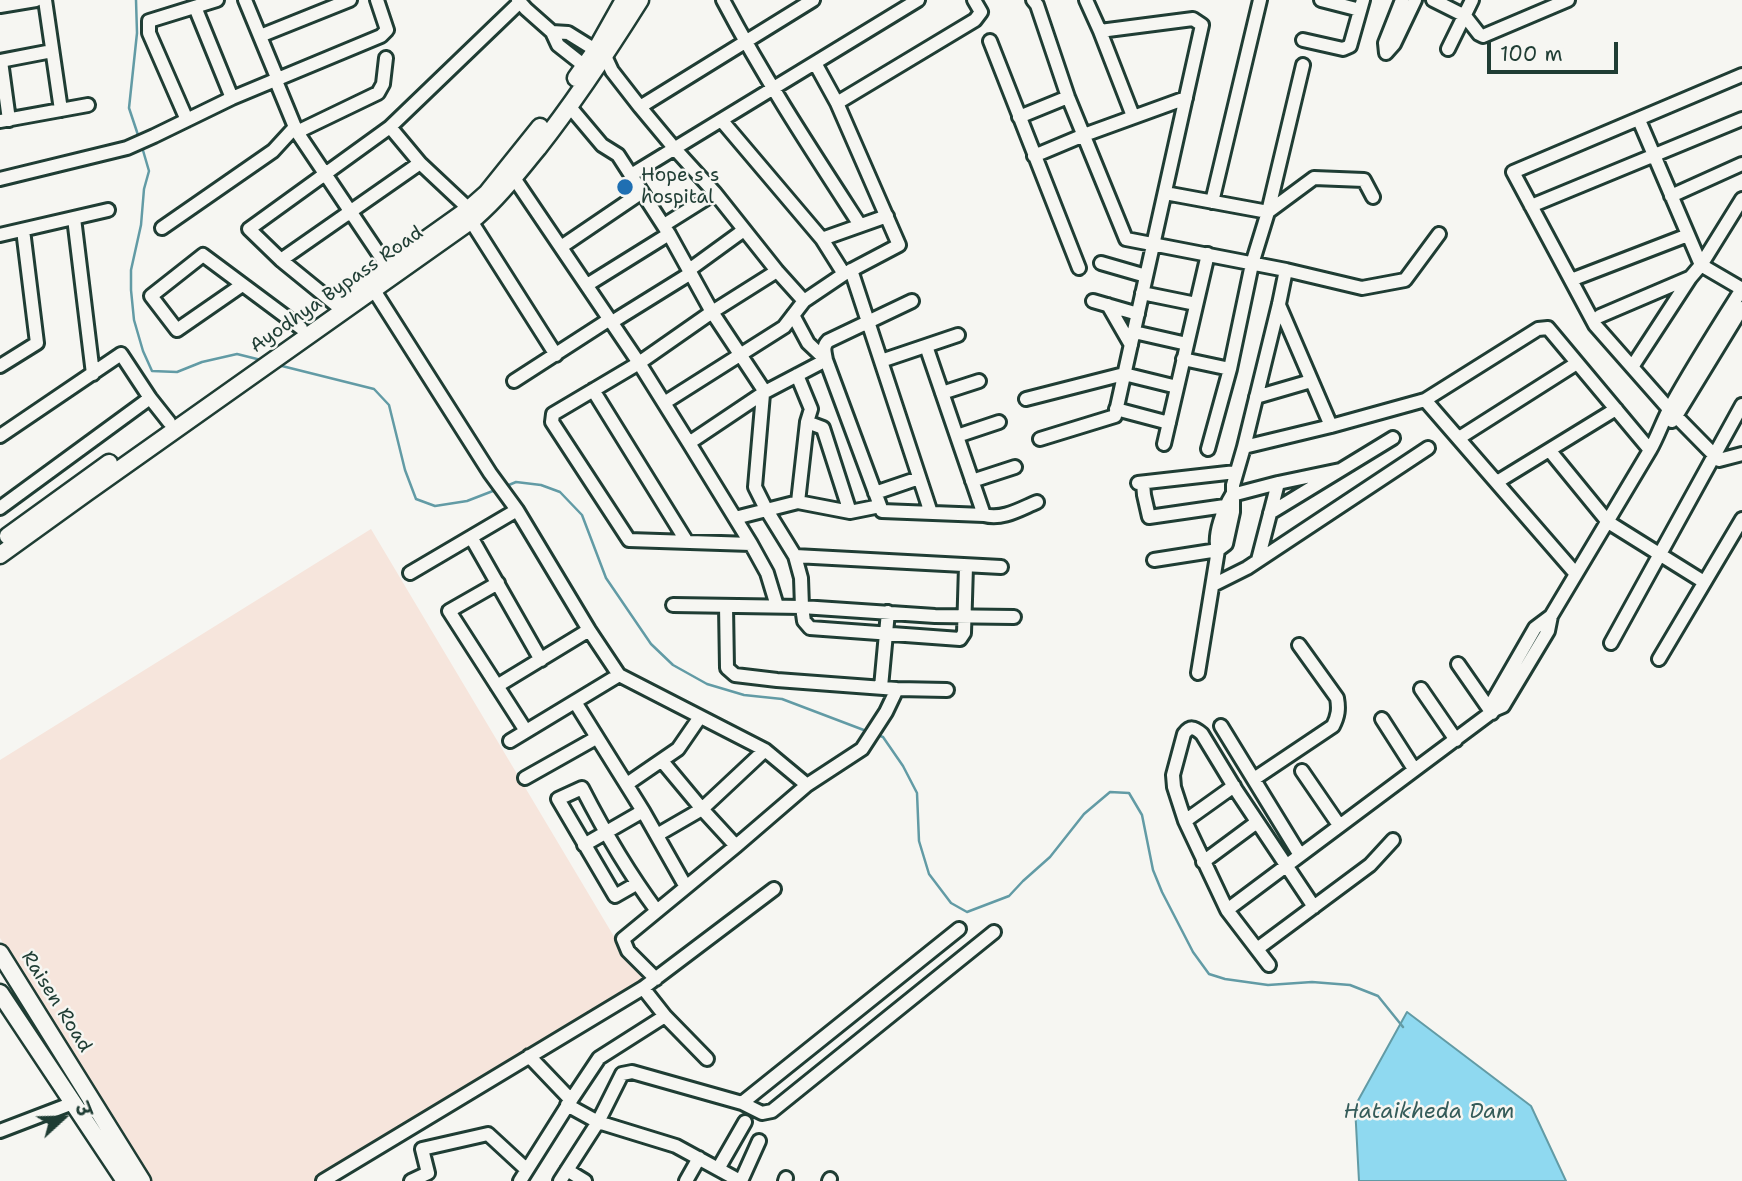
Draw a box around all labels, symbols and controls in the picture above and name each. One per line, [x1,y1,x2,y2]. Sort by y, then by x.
scale bar [1490,28,1621,72]
text: 100 m [1500,40,1563,68]
place label: Hope s s hospital [641,165,719,209]
marker: Hope s s hospital [615,177,635,197]
street label: Ayodhya Bypass Road [246,222,428,358]
street label: Raisen Road [16,947,96,1057]
north arrow [28,1083,98,1153]
text: उ [69,1099,97,1120]
water label: Hataikheda Dam [1344,1100,1514,1126]

